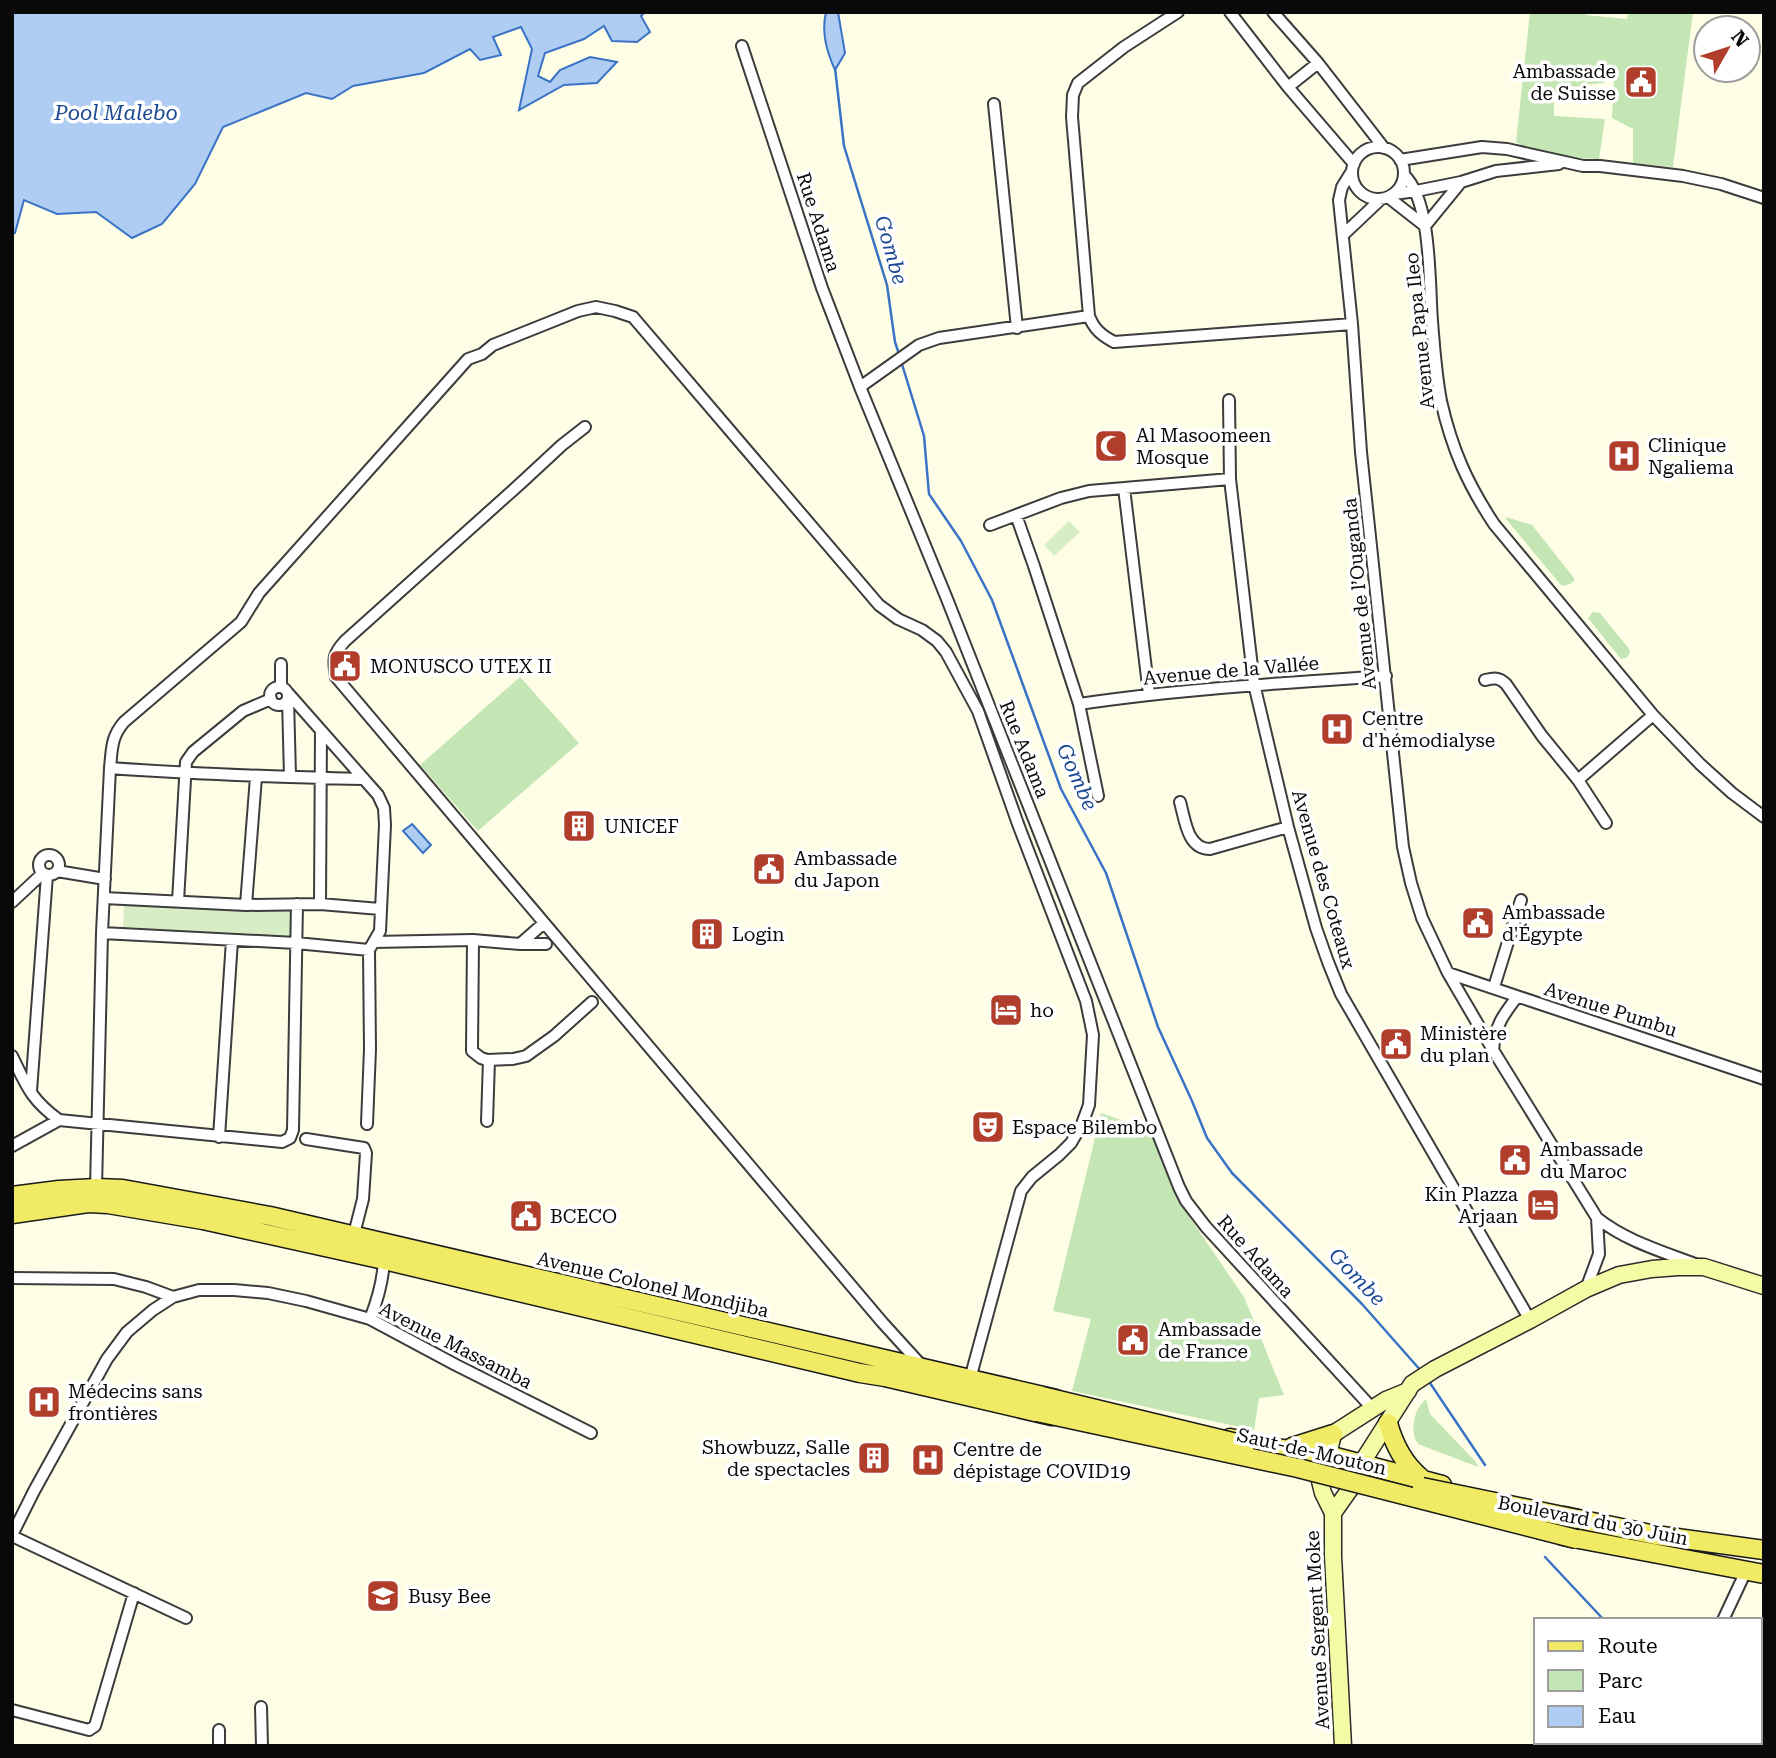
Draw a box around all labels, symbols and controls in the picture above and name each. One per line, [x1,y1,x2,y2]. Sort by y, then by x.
north arrow [1692,14,1762,84]
text: N [1726,26,1754,52]
place label: Ambassade de Suisse [1513,60,1616,105]
public building icon: Ambassade de Suisse [1622,63,1660,101]
water label: Pool Malebo [53,101,178,125]
street label: Rue Adama [792,169,846,275]
water label: Gombe [870,213,912,287]
street label: Avenue Papa Ileo [1400,251,1439,410]
place label: Al Masoomeen Mosque [1136,424,1271,469]
mosque icon: Al Masoomeen Mosque [1092,427,1130,465]
place label: Clinique Ngaliema [1648,434,1735,479]
hospital icon: Clinique Ngaliema [1605,437,1643,475]
street label: Avenue de l’Ouganda [1338,496,1381,691]
public building icon: MONUSCO UTEX II [326,647,364,685]
street label: Avenue de la Vallée [1142,651,1320,690]
place label: MONUSCO UTEX II [370,655,552,678]
street label: Rue Adama [995,697,1055,802]
place label: Centre d'hémodialyse [1362,707,1495,752]
hospital icon: Centre d'hémodialyse [1318,710,1356,748]
water label: Gombe [1052,740,1102,814]
street label: Avenue des Coteaux [1287,787,1360,971]
building icon: UNICEF [560,807,598,845]
place label: UNICEF [604,815,679,838]
place label: Ambassade du Japon [794,847,897,892]
public building icon: Ambassade du Japon [750,850,788,888]
place label: Ambassade d'Égypte [1502,901,1605,946]
public building icon: Ambassade d'Égypte [1459,904,1497,942]
building icon: Login [688,915,726,953]
place label: Login [732,923,785,946]
street label: Avenue Pumbu [1541,977,1680,1042]
hotel icon: ho [987,991,1025,1029]
place label: ho [1030,999,1054,1022]
place label: Ministère du plan [1420,1022,1507,1067]
public building icon: Ministère du plan [1377,1025,1415,1063]
theatre icon: Espace Bilembo [969,1108,1007,1146]
place label: Espace Bilembo [1012,1116,1158,1139]
place label: Ambassade du Maroc [1540,1138,1643,1183]
public building icon: Ambassade du Maroc [1496,1141,1534,1179]
place label: Kin Plazza Arjaan [1425,1183,1519,1228]
hotel icon: Kin Plazza Arjaan [1524,1186,1562,1224]
public building icon: BCECO [507,1197,545,1235]
place label: BCECO [550,1205,617,1228]
street label: Rue Adama [1213,1210,1299,1303]
water label: Gombe [1324,1243,1390,1311]
street label: Avenue Colonel Mondjiba [535,1247,772,1323]
street label: Avenue Massamba [375,1297,537,1394]
place label: Ambassade de France [1158,1318,1261,1363]
public building icon: Ambassade de France [1114,1321,1152,1359]
place label: Médecins sans frontières [68,1380,202,1425]
hospital icon: Médecins sans frontières [25,1383,63,1421]
street label: Saut-de-Mouton [1235,1423,1389,1480]
place label: Showbuzz, Salle de spectacles [702,1436,850,1481]
place label: Centre de dépistage COVID19 [953,1438,1131,1483]
building icon: Showbuzz, Salle de spectacles [855,1439,893,1477]
hospital icon: Centre de dépistage COVID19 [909,1441,947,1479]
street label: Boulevard du 30 Juin [1496,1491,1690,1550]
street label: Avenue Sergent Moke [1301,1530,1334,1730]
school or university icon: Busy Bee [364,1577,402,1615]
place label: Busy Bee [408,1585,491,1608]
legend [1534,1618,1762,1744]
text: Route [1598,1634,1657,1658]
text: Parc [1598,1669,1643,1693]
text: Eau [1598,1704,1636,1728]

